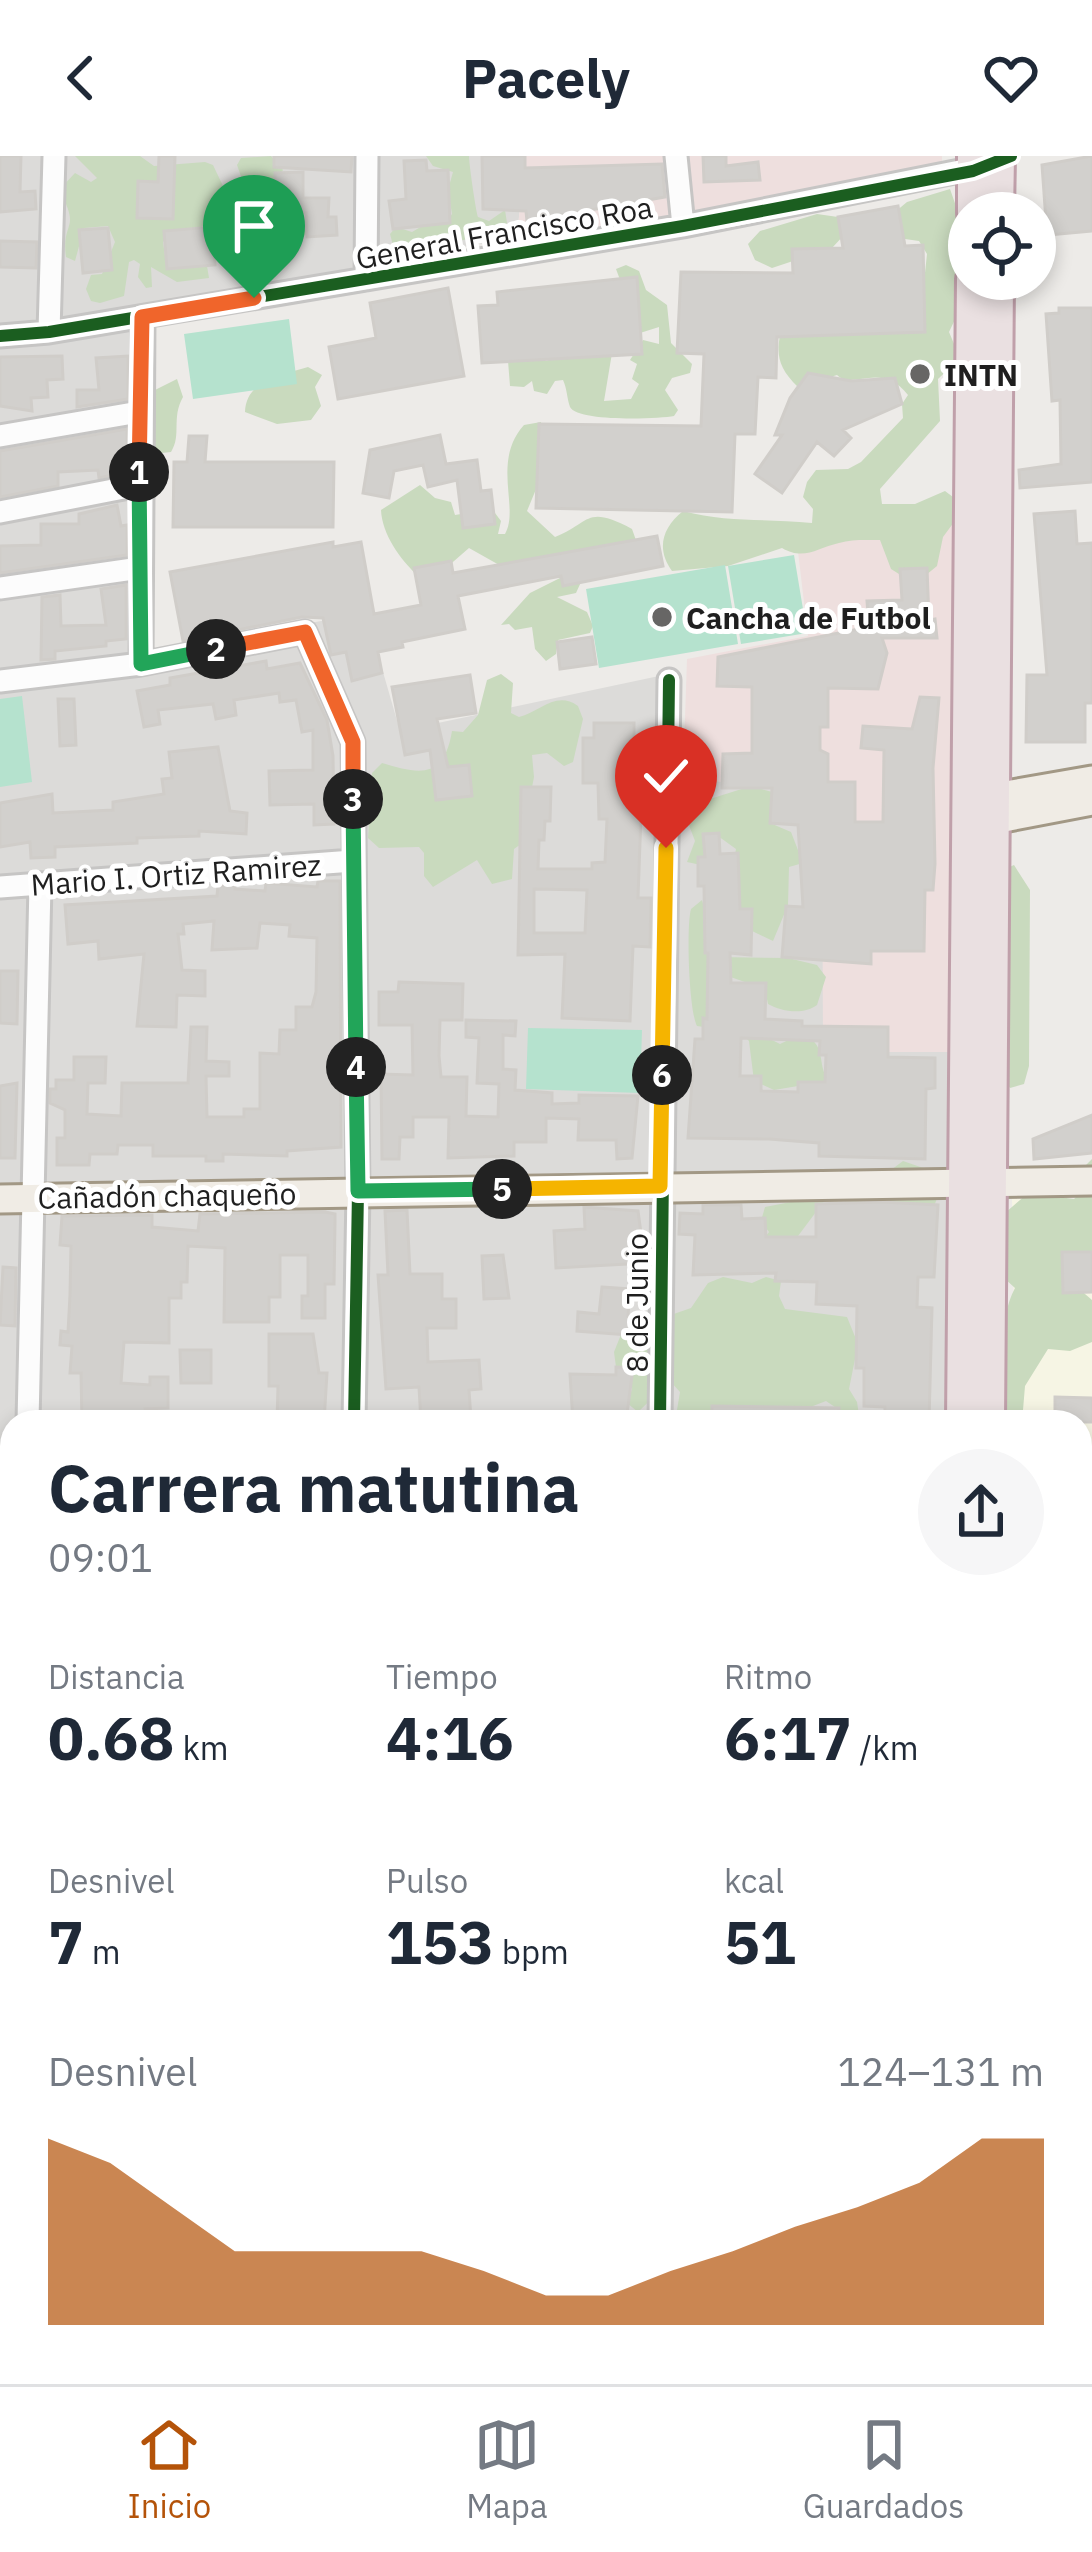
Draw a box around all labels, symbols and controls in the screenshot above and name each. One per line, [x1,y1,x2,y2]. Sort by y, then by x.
text: Pacely [462,43,630,113]
icon: back [48,45,114,111]
icon: heart [978,45,1044,111]
pin [203,175,305,298]
street label: General Francisco Roa [353,187,655,277]
map controls [948,192,1056,300]
button: locate [948,192,1056,300]
icon: arrive [221,193,287,259]
place label: INTN [944,355,1018,394]
marker: INTN [907,361,933,387]
pin: 1 [109,442,169,502]
text: 1 [129,450,149,493]
place label: Cancha de Futbol [686,598,931,637]
marker: Cancha de Futbol [649,604,675,630]
pin: 2 [186,619,246,679]
text: 2 [206,627,226,670]
pin [615,725,717,848]
icon: check [633,743,699,809]
pin: 3 [323,769,383,829]
text: 3 [343,777,363,820]
street label: Mario I. Ortiz Ramirez [29,844,323,904]
pin: 4 [326,1037,386,1097]
text: 4 [346,1045,366,1088]
pin: 6 [632,1045,692,1105]
text: 6 [652,1053,672,1096]
pin: 5 [472,1159,532,1219]
text: 5 [492,1167,512,1210]
street label: Cañadón chaqueño [37,1173,297,1217]
street label: 8 de Junio [617,1233,656,1373]
text: Carrera matutina [48,1444,579,1530]
button: share [918,1449,1044,1575]
text: 09:01 [48,1532,153,1583]
text: Distancia [48,1655,185,1698]
text: Tiempo [386,1655,498,1698]
text: Ritmo [724,1655,812,1698]
text: 0.68 [48,1698,175,1777]
text: 4:16 [386,1698,514,1777]
text: 6:17 [724,1698,852,1777]
text: km [175,1726,229,1769]
text: /km [852,1726,918,1769]
text: Desnivel [48,1859,174,1902]
text: Pulso [386,1859,468,1902]
text: kcal [724,1859,784,1902]
text: 7 [48,1902,84,1981]
text: 153 [386,1902,494,1981]
text: 51 [724,1902,796,1981]
text: m [84,1930,121,1973]
text: bpm [494,1930,569,1973]
text: Desnivel [48,2046,197,2097]
text: 124–131 m [837,2046,1044,2097]
tab: Inicio [128,2412,211,2527]
tab: Mapa [466,2412,548,2527]
tab: Guardados [803,2412,964,2527]

